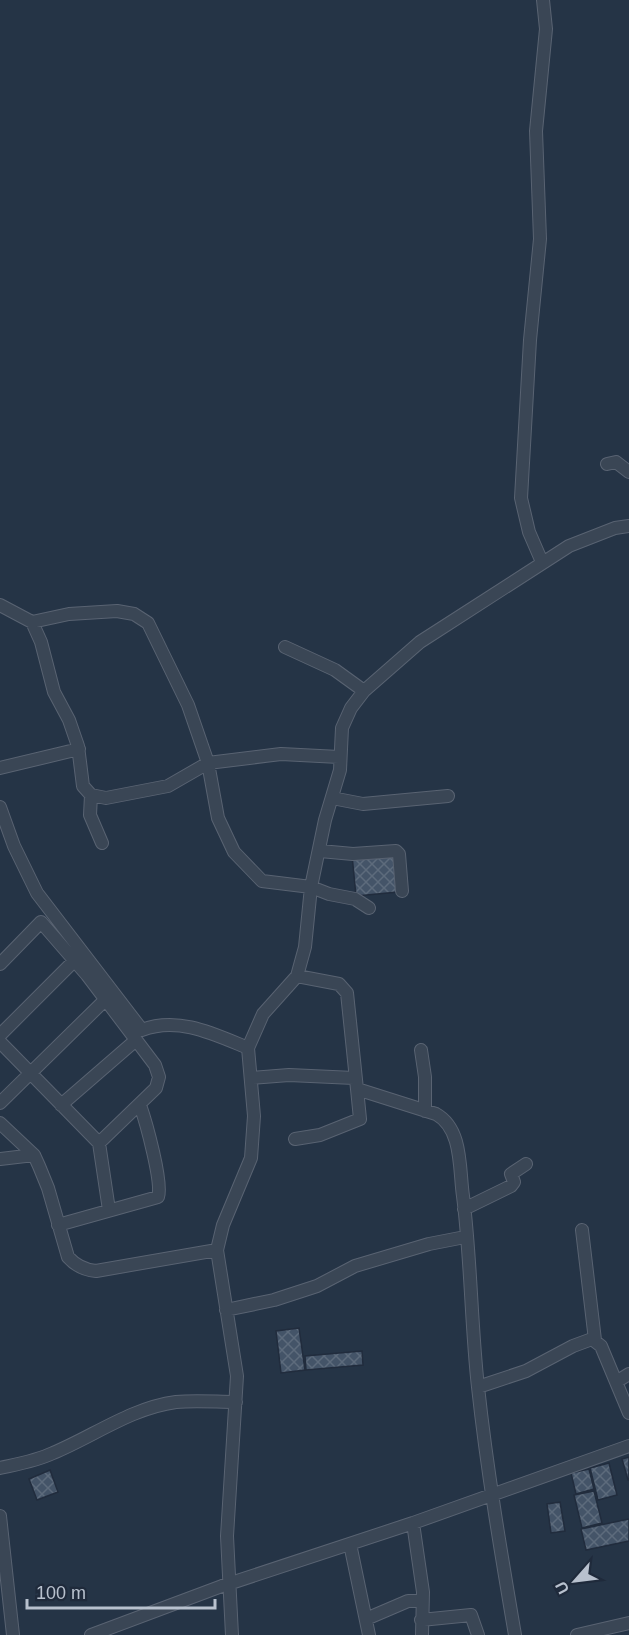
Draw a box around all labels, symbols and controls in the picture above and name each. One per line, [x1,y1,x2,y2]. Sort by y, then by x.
north arrow [545,1551,605,1611]
scale bar [27,1572,214,1610]
text: U [552,1579,572,1597]
text: 100 m [36,1583,86,1603]

